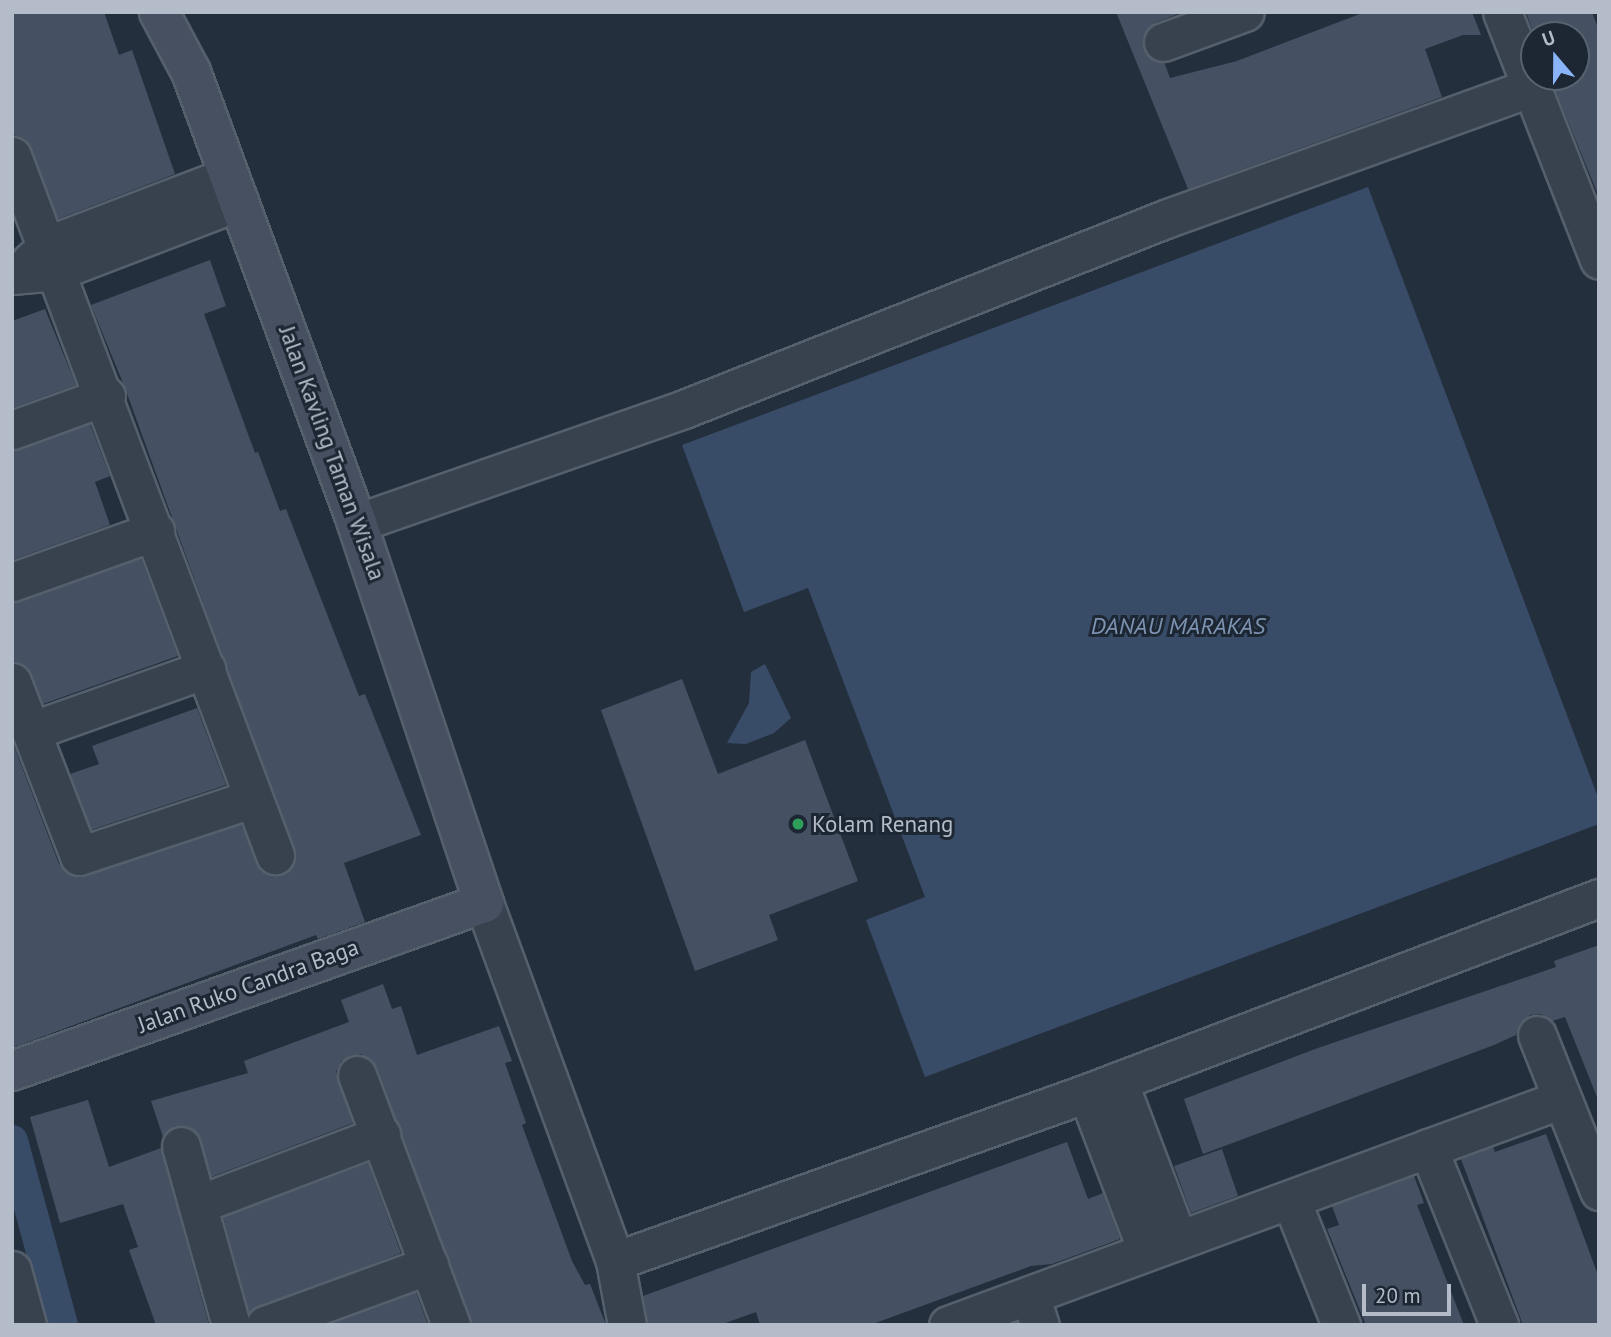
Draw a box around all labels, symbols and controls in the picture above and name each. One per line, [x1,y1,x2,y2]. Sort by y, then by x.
north arrow [1520,21,1590,91]
text: U [1539,25,1558,51]
street label: Jalan Kavling Taman Wisala [273,322,391,584]
water label: DANAU MARAKAS [1091,612,1265,640]
place label: Kolam Renang [812,810,953,838]
marker: Kolam Renang [790,816,806,832]
street label: Jalan Ruko Candra Baga [134,933,362,1039]
scale bar [1366,1270,1455,1314]
text: 20 m [1375,1282,1421,1309]

